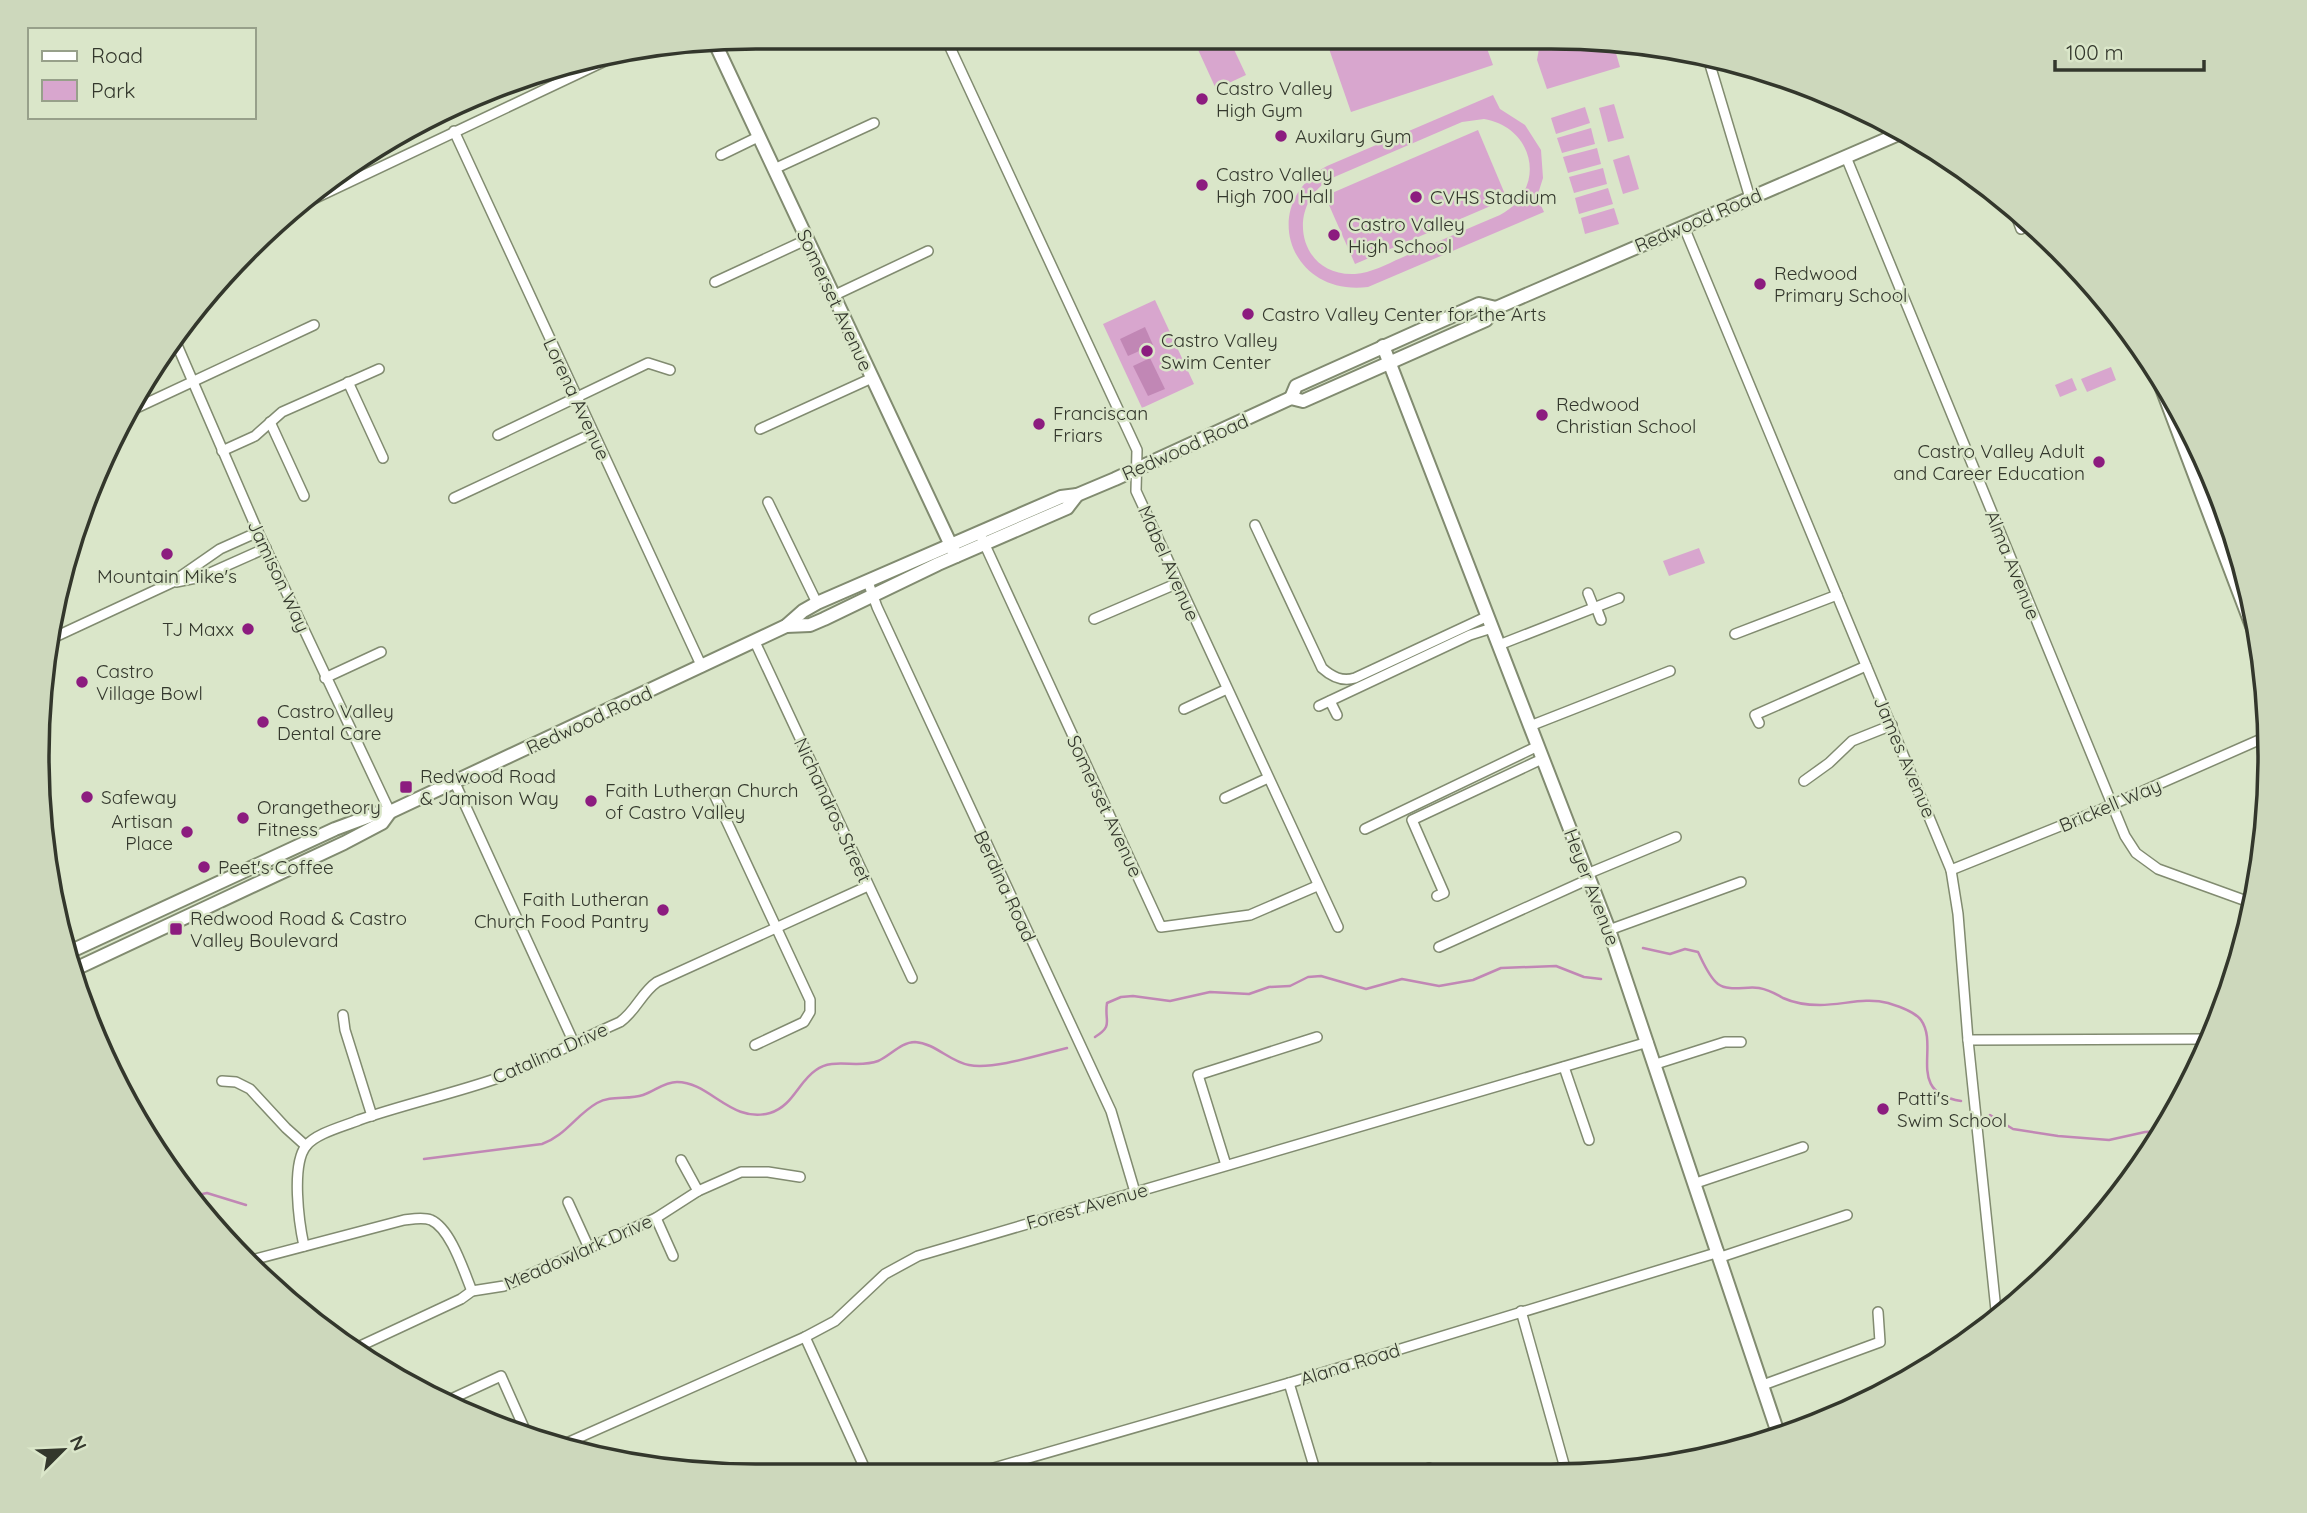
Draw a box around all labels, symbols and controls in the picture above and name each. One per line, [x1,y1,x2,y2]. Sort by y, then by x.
legend [28,28,256,119]
scale bar [2055,28,2204,72]
text: 100 m [2066,39,2124,65]
text: Road [91,42,143,68]
place label: Castro Valley High Gym [1216,76,1333,122]
text: Park [91,77,135,103]
marker: Castro Valley High Gym [1194,91,1210,107]
place label: Auxilary Gym [1295,124,1412,148]
marker: Auxilary Gym [1273,128,1289,144]
place label: Castro Valley High 700 Hall [1216,162,1333,208]
marker: Castro Valley High 700 Hall [1194,177,1210,193]
street label: Redwood Road [1631,182,1765,258]
place label: CVHS Stadium [1430,185,1557,209]
marker: CVHS Stadium [1408,189,1424,205]
place label: Castro Valley High School [1348,212,1465,258]
street label: Somerset Avenue [792,225,878,375]
marker: Castro Valley High School [1326,227,1342,243]
place label: Redwood Primary School [1774,261,1907,307]
marker: Redwood Primary School [1752,276,1768,292]
place label: Castro Valley Center for the Arts [1262,302,1546,326]
marker: Castro Valley Center for the Arts [1240,306,1256,322]
place label: Castro Valley Swim Center [1161,328,1278,374]
street label: Lorena Avenue [538,334,616,464]
marker: Castro Valley Swim Center [1139,343,1155,359]
place label: Redwood Christian School [1556,392,1696,438]
place label: Franciscan Friars [1053,401,1148,447]
marker: Redwood Christian School [1534,407,1550,423]
street label: Redwood Road [1118,408,1252,486]
marker: Franciscan Friars [1031,416,1047,432]
place label: Castro Valley Adult and Career Education [1893,439,2085,485]
marker: Castro Valley Adult and Career Education [2091,454,2107,470]
street label: Mabel Avenue [1133,501,1205,625]
street label: Alma Avenue [1980,507,2046,623]
street label: Jamison Way [243,516,315,636]
marker: Mountain Mike's [159,546,175,562]
place label: Mountain Mike's [97,564,237,588]
place label: TJ Maxx [162,617,234,641]
marker: TJ Maxx [240,621,256,637]
place label: Castro Village Bowl [96,659,203,705]
marker: Castro Village Bowl [74,674,90,690]
street label: Redwood Road [522,680,656,760]
street label: James Avenue [1869,693,1941,821]
place label: Castro Valley Dental Care [277,699,394,745]
marker: Castro Valley Dental Care [255,714,271,730]
street label: Somerset Avenue [1062,731,1148,881]
street label: Nichandros Street [789,734,877,886]
place label: Redwood Road & Jamison Way [420,764,559,810]
street label: Brickell Way [2055,773,2165,837]
place label: Faith Lutheran Church of Castro Valley [605,778,799,824]
marker: Redwood Road & Jamison Way [398,779,414,795]
place label: Safeway [101,785,177,809]
marker: Safeway [79,789,95,805]
marker: Faith Lutheran Church of Castro Valley [583,793,599,809]
place label: Orangetheory Fitness [257,795,381,841]
place label: Artisan Place [111,809,173,855]
marker: Orangetheory Fitness [235,810,251,826]
marker: Artisan Place [179,824,195,840]
street label: Heyer Avenue [1559,825,1625,949]
street label: Berdina Road [969,826,1041,946]
place label: Peet's Coffee [218,855,334,879]
marker: Peet's Coffee [196,859,212,875]
place label: Faith Lutheran Church Food Pantry [474,887,649,933]
marker: Faith Lutheran Church Food Pantry [655,902,671,918]
place label: Redwood Road & Castro Valley Boulevard [190,906,407,952]
marker: Redwood Road & Castro Valley Boulevard [168,921,184,937]
street label: Catalina Drive [489,1017,611,1089]
place label: Patti's Swim School [1897,1086,2007,1132]
marker: Patti's Swim School [1875,1101,1891,1117]
street label: Forest Avenue [1024,1177,1150,1235]
street label: Meadowlark Drive [500,1209,656,1295]
street label: Alana Road [1297,1337,1403,1391]
north arrow [28,1415,98,1485]
text: N [65,1432,92,1454]

